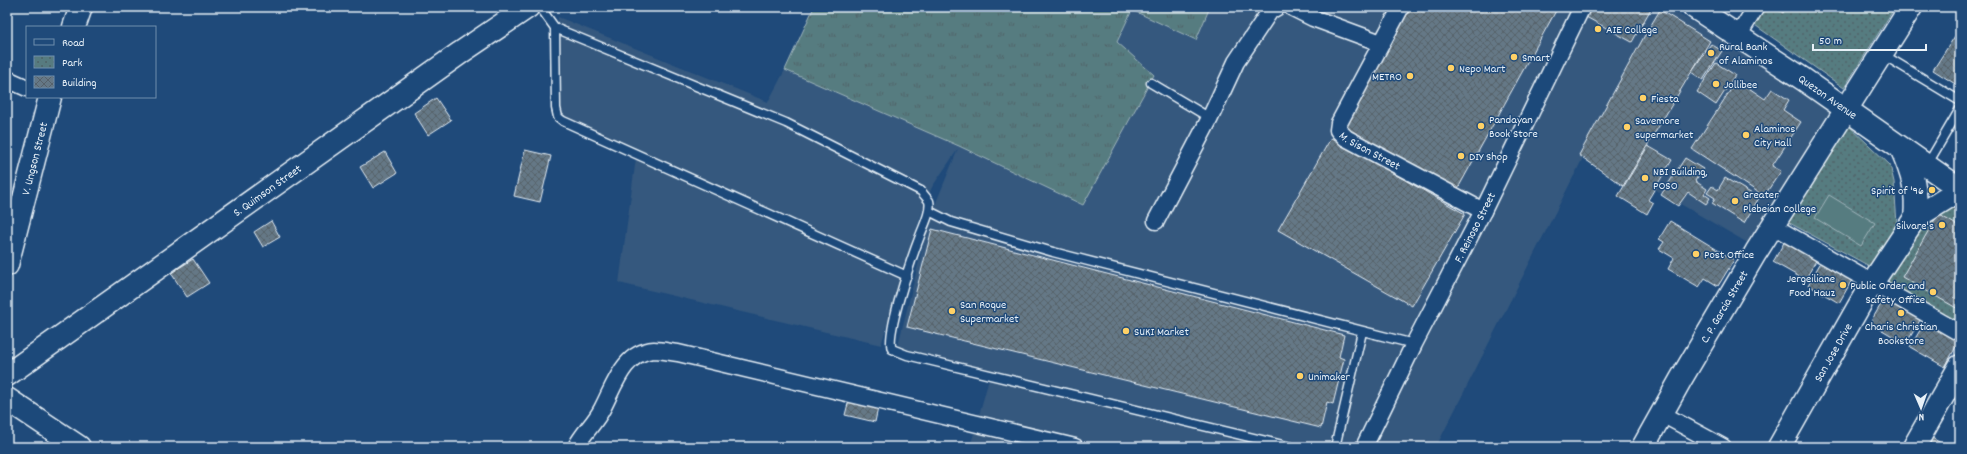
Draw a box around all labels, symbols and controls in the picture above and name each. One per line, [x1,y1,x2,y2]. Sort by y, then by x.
place label: AIE College [1606,22,1657,39]
marker: AIE College [1593,24,1603,34]
legend [26,26,156,98]
scale bar [1813,26,1926,52]
text: 50 m [1819,33,1842,50]
text: Road [62,35,84,52]
place label: Rural Bank of Alaminos [1719,39,1773,70]
marker: Rural Bank of Alaminos [1706,48,1716,58]
place label: Smart [1522,50,1551,67]
marker: Smart [1509,52,1519,62]
text: Park [62,55,83,72]
place label: Nepo Mart [1459,61,1506,78]
marker: Nepo Mart [1446,63,1456,73]
place label: METRO [1372,69,1402,86]
marker: METRO [1405,71,1415,81]
street label: Quezon Avenue [1794,71,1860,124]
text: Building [62,75,97,92]
place label: Jollibee [1724,77,1757,94]
marker: Jollibee [1711,79,1721,89]
place label: Fiesta [1651,91,1679,108]
marker: Fiesta [1638,93,1648,103]
place label: Pandayan Book Store [1489,112,1538,143]
place label: Savemore supermarket [1635,113,1694,144]
street label: V. Ungson Street [18,120,53,197]
marker: Pandayan Book Store [1476,121,1486,131]
place label: Alaminos City Hall [1754,121,1795,152]
marker: Savemore supermarket [1622,122,1632,132]
street label: M. Sison Street [1334,128,1403,176]
marker: Alaminos City Hall [1741,130,1751,140]
place label: DIY Shop [1469,149,1508,166]
marker: DIY Shop [1456,151,1466,161]
street label: S. Quimson Street [230,161,306,222]
place label: NBI Building, POSO [1653,164,1708,195]
marker: NBI Building, POSO [1640,173,1650,183]
place label: Spirit of '96 [1871,183,1924,200]
marker: Spirit of '96 [1927,185,1937,195]
place label: Greater Plebeian College [1743,187,1816,218]
street label: F. Reinoso Street [1451,189,1501,266]
marker: Greater Plebeian College [1730,196,1740,206]
place label: Silvare's [1896,218,1934,235]
marker: Silvare's [1937,220,1947,230]
place label: Post Office [1704,247,1754,264]
marker: Post Office [1691,249,1701,259]
street label: C. P. Garcia Street [1697,267,1753,347]
place label: Jergeiliane Food Hauz [1787,271,1835,302]
place label: Public Order and Safety Office [1850,278,1925,309]
marker: Jergeiliane Food Hauz [1838,280,1848,290]
marker: Public Order and Safety Office [1928,287,1938,297]
place label: San Roque Supermarket [960,297,1019,328]
marker: San Roque Supermarket [947,306,957,316]
marker: Charis Christian Bookstore [1896,308,1906,318]
place label: Charis Christian Bookstore [1865,319,1938,350]
street label: San Jose Drive [1811,320,1858,385]
place label: SUKI Market [1134,324,1189,341]
marker: SUKI Market [1121,326,1131,336]
place label: Unimaker [1308,369,1351,386]
marker: Unimaker [1295,371,1305,381]
north arrow [1901,388,1941,428]
text: N [1918,408,1924,424]

